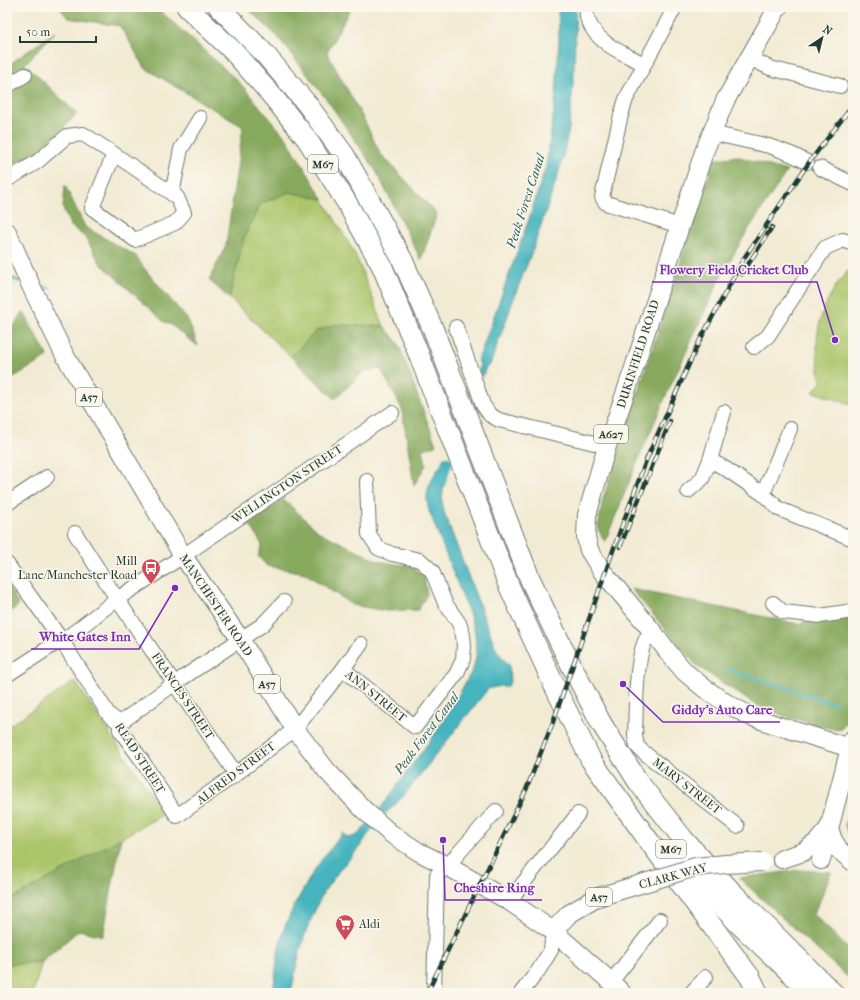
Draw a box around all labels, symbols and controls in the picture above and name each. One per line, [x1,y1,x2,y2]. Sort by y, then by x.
scale bar [20,18,96,44]
north arrow [802,18,842,58]
text: N [820,22,835,38]
text: 50 m [26,25,50,39]
water label: Peak Forest Canal [503,150,548,251]
road number: M67 [308,155,338,173]
callout: Flowery Field Cricket Club [652,257,817,282]
text: Flowery Field Cricket Club [659,262,809,278]
street label: DUKINFIELD ROAD [614,298,662,410]
road number: A57 [76,388,102,406]
road number: A627 [594,425,628,443]
street label: WELLINGTON STREET [228,441,346,527]
street label: MANCHESTER ROAD [177,551,255,659]
place label: Mill Lane/Manchester Road [18,554,138,582]
bus stop icon: Mill Lane/Manchester Road [140,557,162,585]
callout: White Gates Inn [31,624,139,649]
text: White Gates Inn [38,629,131,644]
street label: FRANCES STREET [149,650,218,743]
street label: ANN STREET [342,667,410,725]
road number: A57 [254,675,280,693]
water label: Peak Forest Canal [390,688,463,778]
callout: Giddy's Auto Care [663,697,780,722]
text: Giddy's Auto Care [672,702,773,718]
street label: READ STREET [112,720,168,797]
street label: ALFRED STREET [193,738,279,808]
street label: MARY STREET [650,755,725,818]
road number: M67 [656,840,686,858]
street label: CLARK WAY [637,860,709,892]
callout: Cheshire Ring [445,875,542,900]
text: Cheshire Ring [454,880,535,896]
road number: A57 [586,888,612,906]
supermarket icon: Aldi [334,913,356,941]
place label: Aldi [358,917,381,931]

